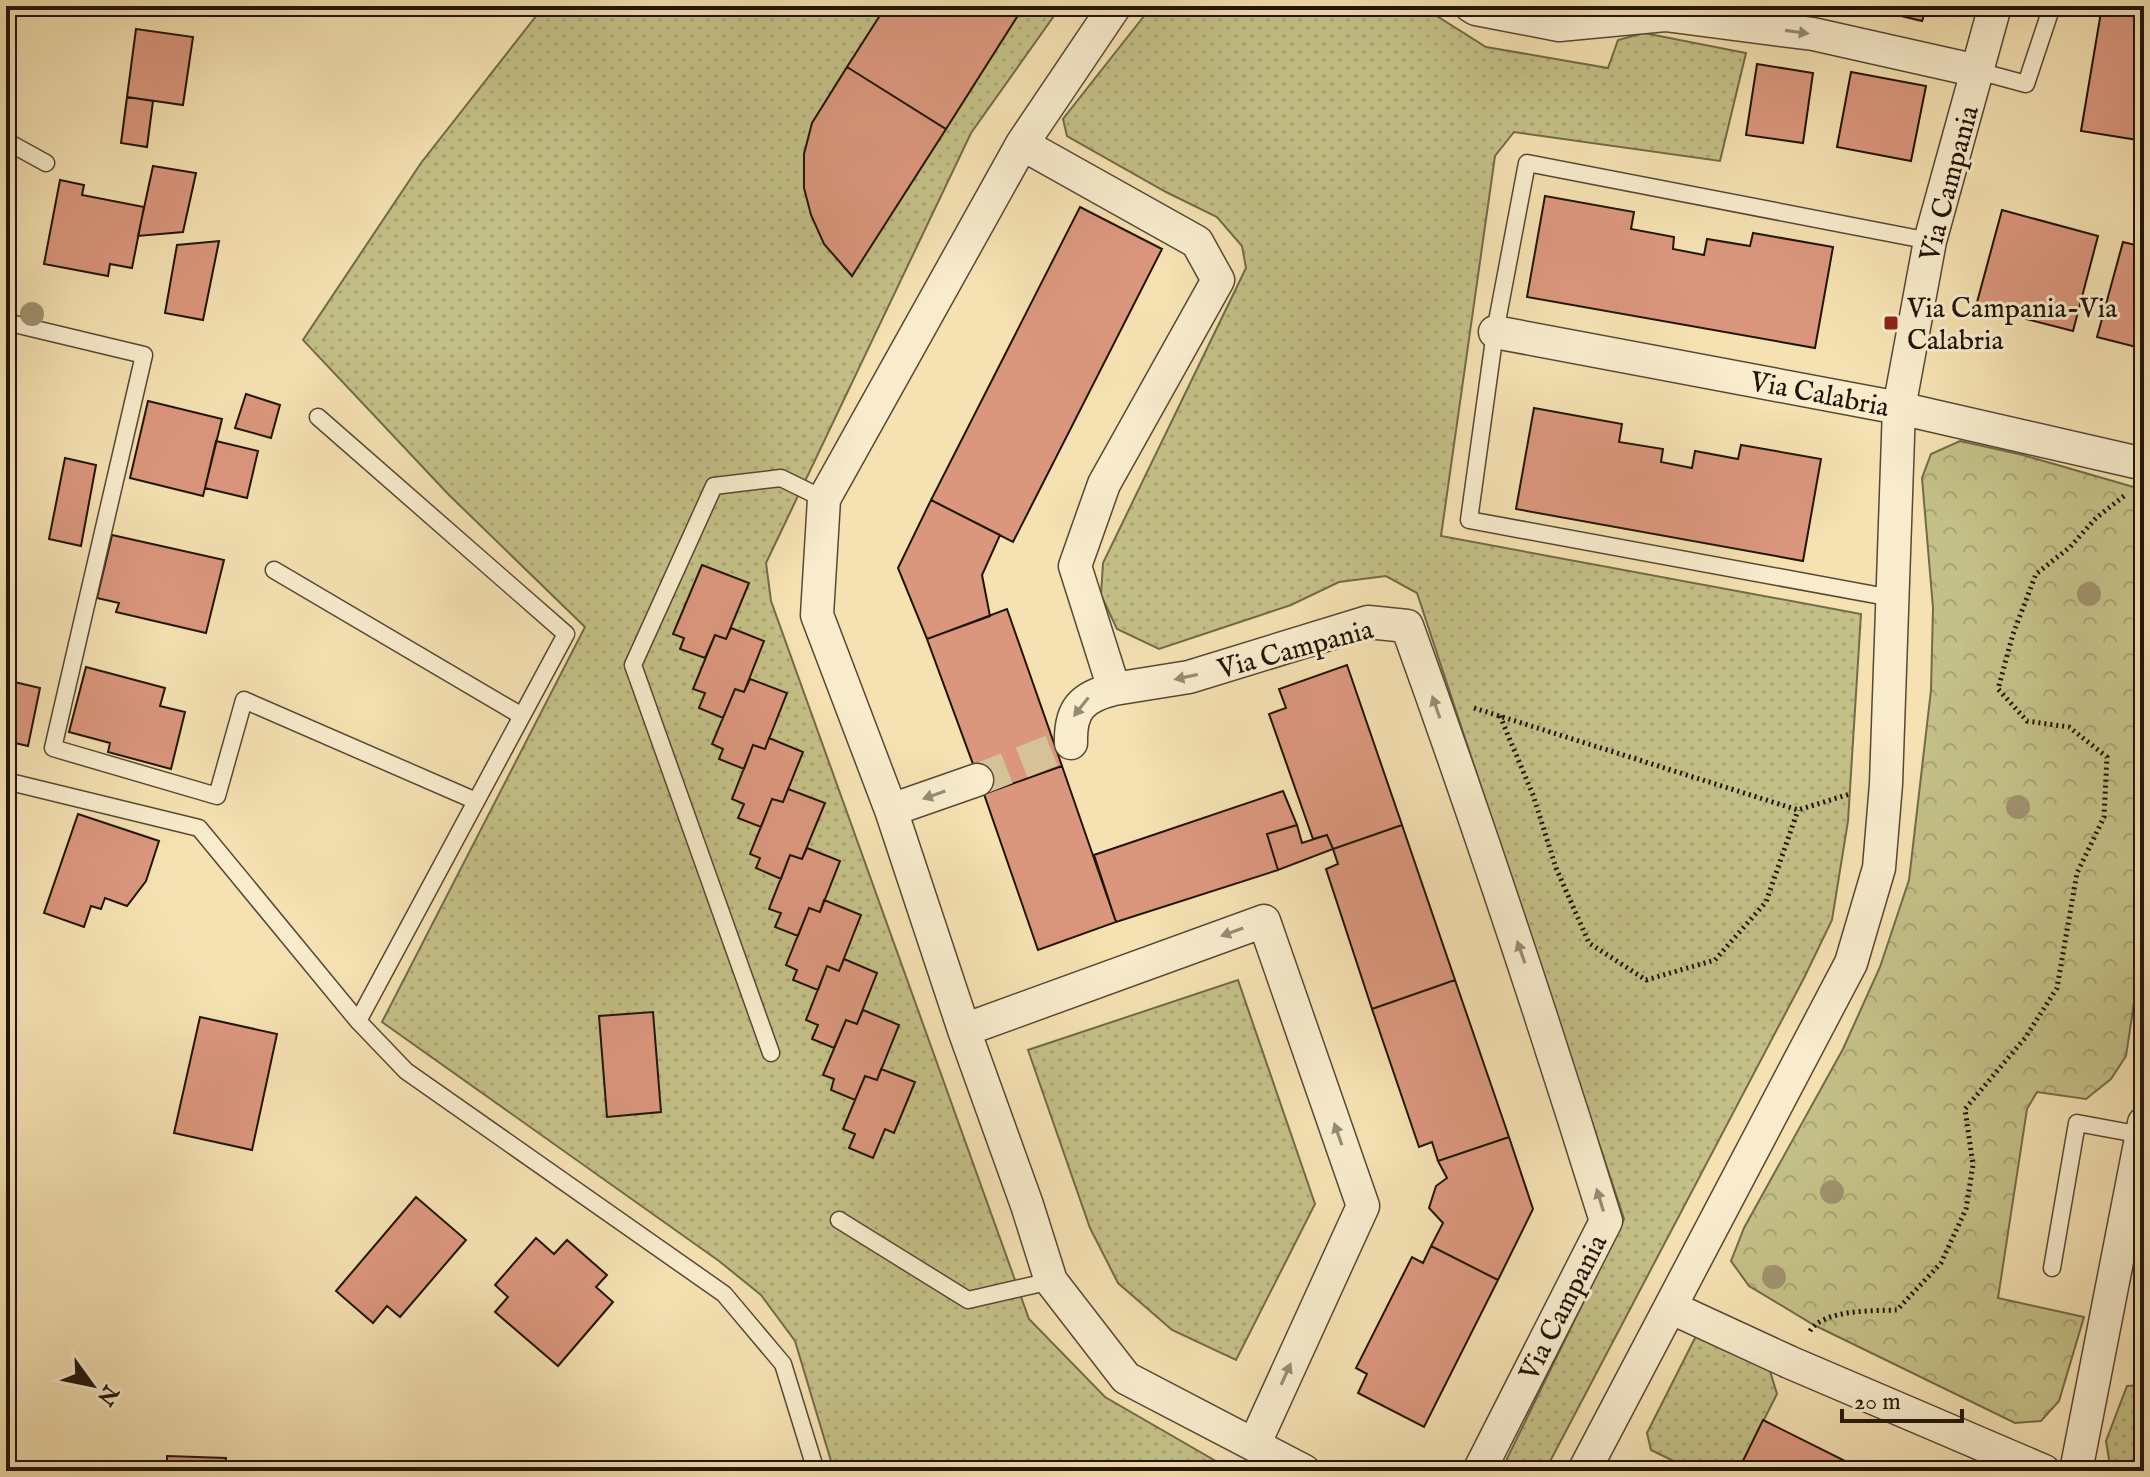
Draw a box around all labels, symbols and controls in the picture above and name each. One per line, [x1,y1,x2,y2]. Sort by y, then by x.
one-way arrow [1784,26,1809,39]
street label: Via Campania [1913,101,1988,266]
place label: Via Campania-Via Calabria [1906,292,2118,359]
marker: Via Campania-Via Calabria [1882,314,1900,332]
street label: Via Calabria [1746,365,1893,426]
street label: Via Campania [1213,613,1378,688]
one-way arrow [1173,671,1198,684]
one-way arrow [1430,694,1442,718]
one-way arrow [1074,697,1090,717]
one-way arrow [922,790,946,802]
one-way arrow [1220,926,1244,939]
one-way arrow [1514,940,1526,964]
one-way arrow [1331,1122,1343,1146]
one-way arrow [1593,1188,1605,1212]
street label: Via Campania [1512,1228,1616,1388]
north arrow [52,1345,132,1425]
one-way arrow [1279,1362,1293,1385]
scale bar [1842,1373,1962,1423]
text: N [90,1378,125,1410]
text: 20 m [1854,1387,1901,1418]

